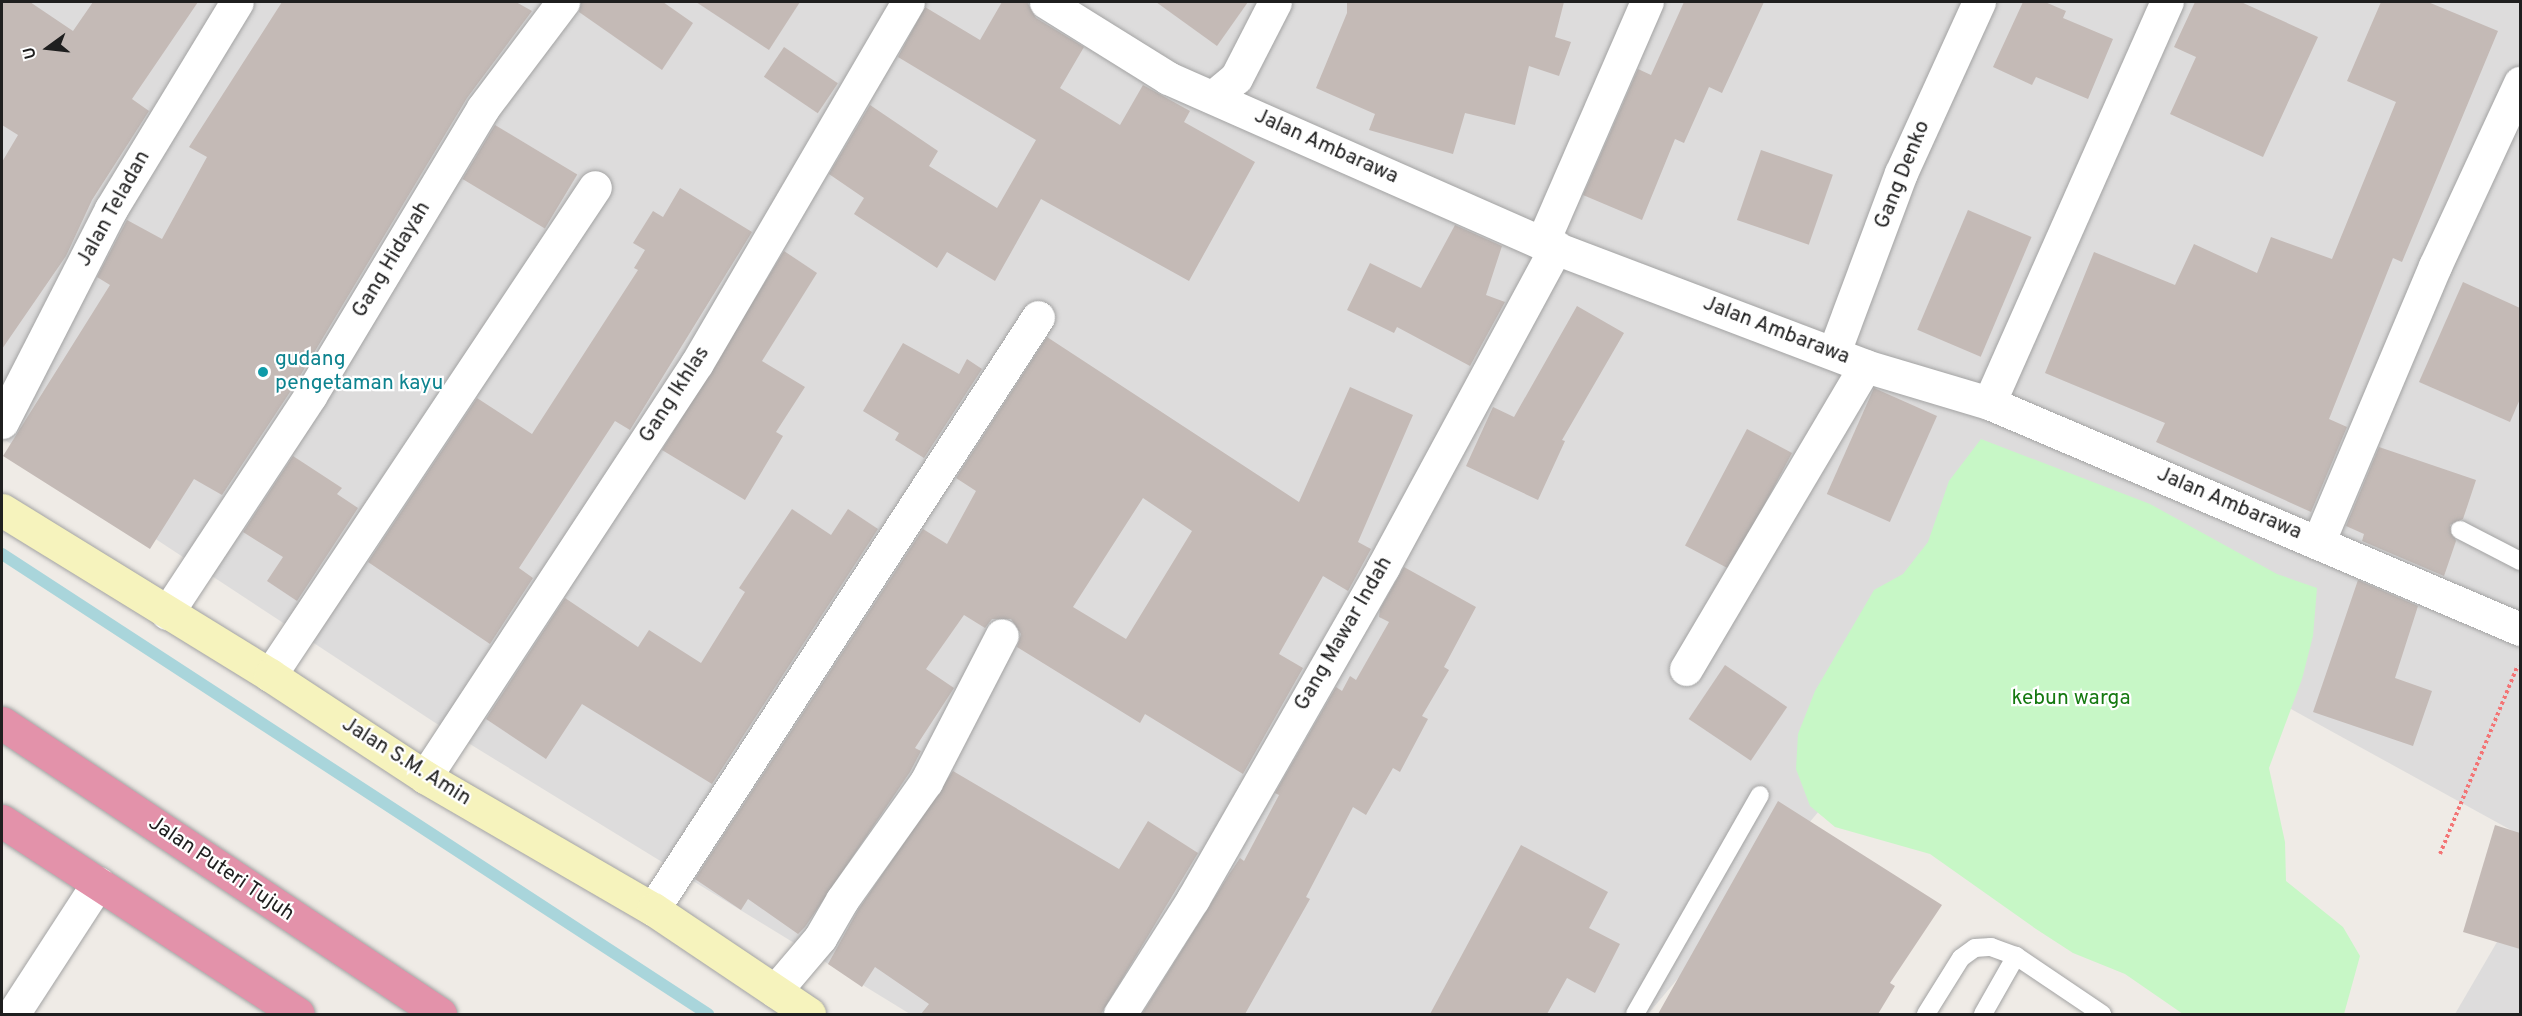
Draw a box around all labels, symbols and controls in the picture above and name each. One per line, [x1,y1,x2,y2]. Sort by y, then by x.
north arrow [18,18,78,78]
text: U [19,45,42,61]
street label: Jalan Ambarawa [1250,104,1402,190]
street label: Gang Denko [1870,117,1936,233]
street label: Jalan Teladan [72,146,156,272]
street label: Gang Hidayah [347,197,437,323]
street label: Jalan Ambarawa [1699,291,1853,371]
street label: Gang Ikhlas [634,342,716,448]
place label: gudang pengetaman kayu [275,347,443,397]
marker: gudang pengetaman kayu [256,365,270,379]
street label: Jalan Ambarawa [2152,462,2306,546]
street label: Gang Mawar Indah [1290,552,1398,716]
park label: kebun warga [2011,686,2131,712]
street label: Jalan S.M. Amin [336,712,476,812]
street label: Jalan Puteri Tujuh [143,811,299,927]

